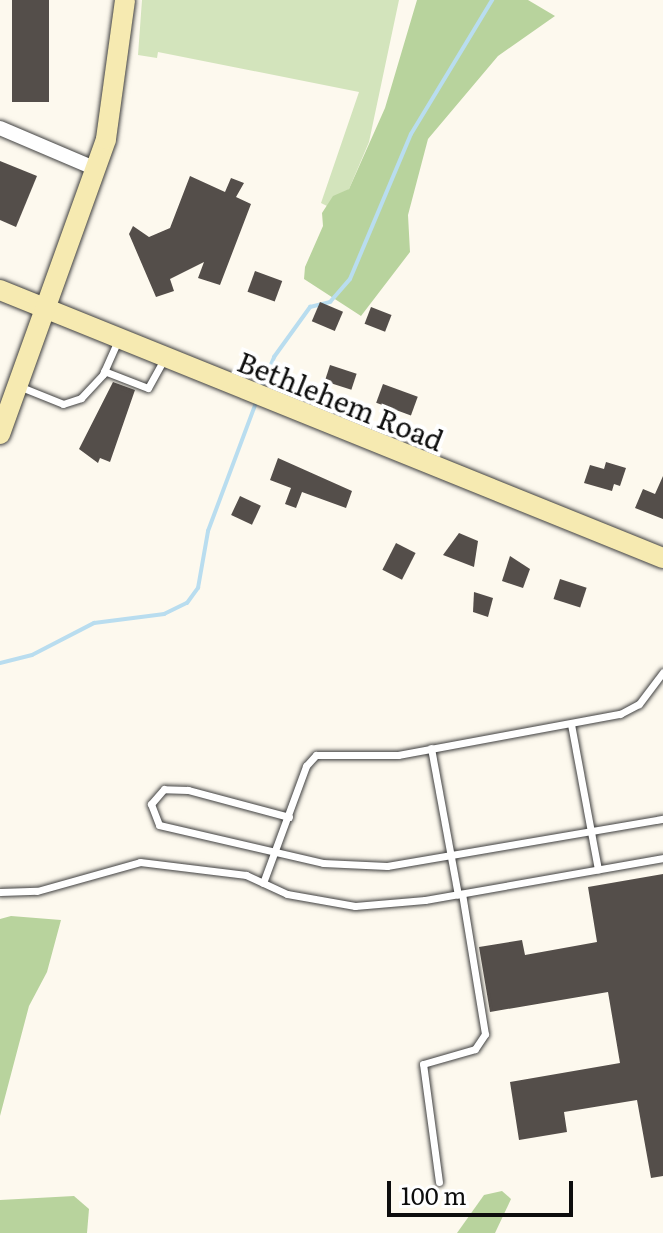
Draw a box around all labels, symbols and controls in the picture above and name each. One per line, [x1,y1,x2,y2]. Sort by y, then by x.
street label: Bethlehem Road [233,343,449,457]
scale bar [391,1165,577,1215]
text: 100 m [401,1177,467,1212]

